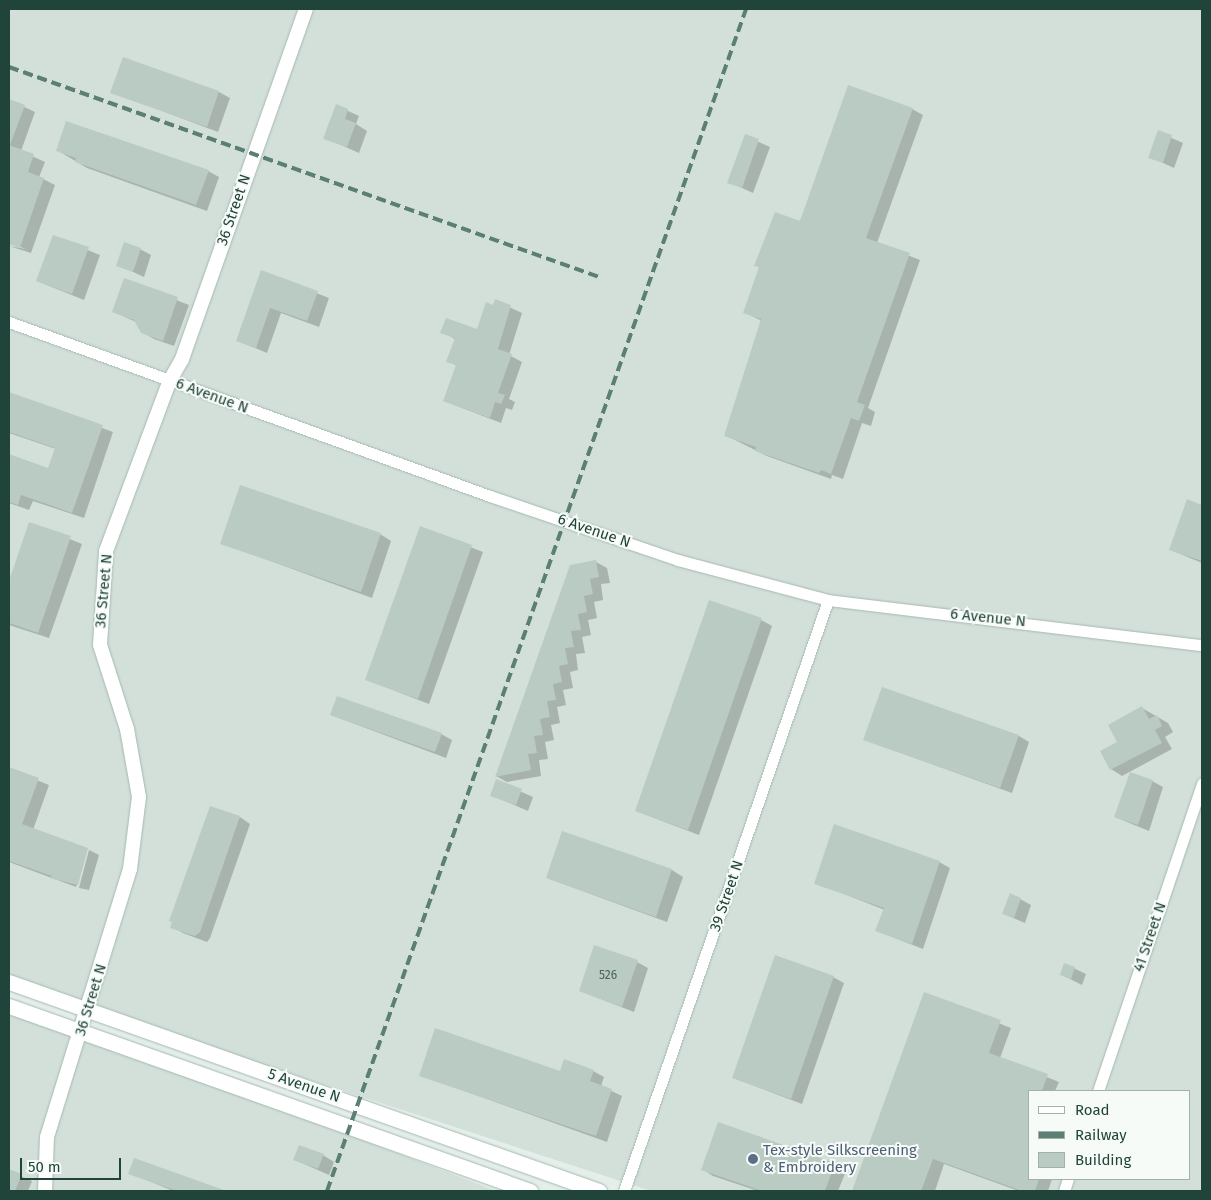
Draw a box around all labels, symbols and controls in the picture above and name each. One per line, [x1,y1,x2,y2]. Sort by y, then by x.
street label: 36 Street N [213,172,255,248]
street label: 6 Avenue N [173,375,251,417]
street label: 6 Avenue N [555,510,633,552]
street label: 36 Street N [92,553,116,629]
street label: 6 Avenue N [949,605,1027,631]
street label: 39 Street N [706,858,748,934]
street label: 41 Street N [1130,900,1170,974]
street label: 36 Street N [72,962,110,1038]
house number: 526 [599,969,617,983]
street label: 5 Avenue N [265,1065,343,1107]
legend [1028,1090,1191,1180]
text: Road [1075,1101,1110,1119]
text: Railway [1075,1126,1127,1144]
place label: Tex-style Silkscreening & Embroidery [763,1141,917,1176]
scale bar [22,1148,124,1180]
text: Building [1075,1151,1131,1169]
marker: Tex-style Silkscreening & Embroidery [747,1153,759,1165]
text: 50 m [28,1158,61,1176]

